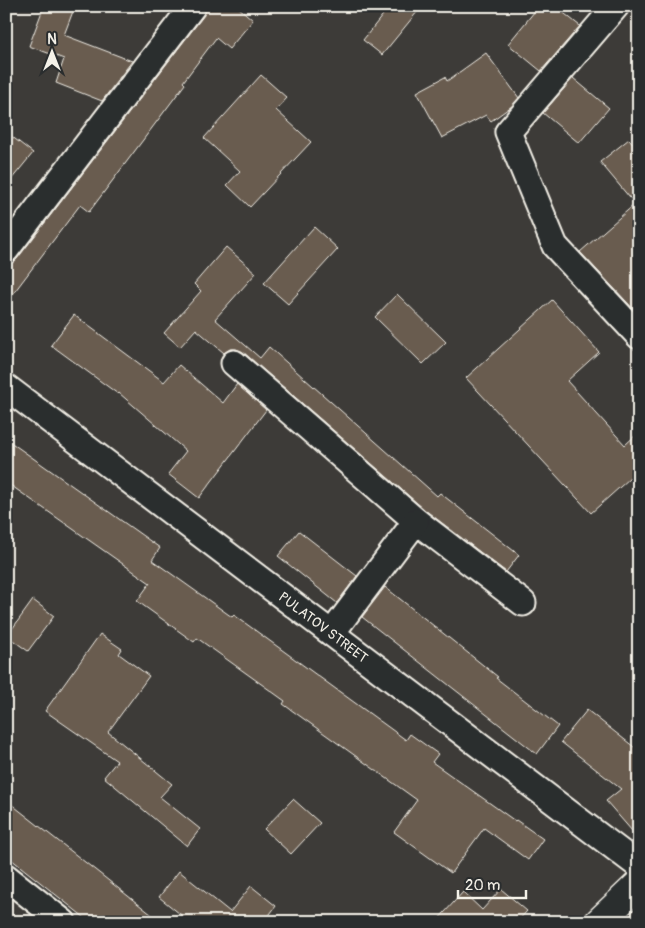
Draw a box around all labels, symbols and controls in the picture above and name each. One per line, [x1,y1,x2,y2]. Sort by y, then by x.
north arrow [28,28,78,78]
text: N [47,31,57,48]
street label: PULATOV STREET [275,588,371,667]
scale bar [458,868,525,900]
text: 20 m [465,876,500,895]

